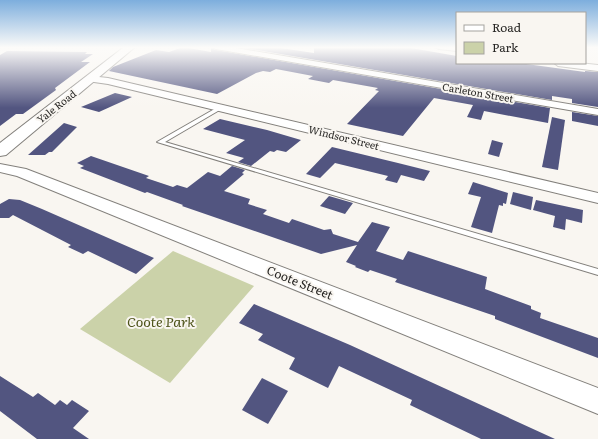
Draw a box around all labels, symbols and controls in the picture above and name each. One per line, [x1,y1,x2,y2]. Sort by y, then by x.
legend [456,12,586,64]
text: Road [492,18,522,36]
text: Park [492,38,519,56]
street label: Carleton Street [441,78,515,106]
street label: Yale Road [33,86,79,126]
street label: Windsor Street [307,121,381,153]
street label: Coote Street [264,261,336,304]
park label: Coote Park [127,311,195,331]

